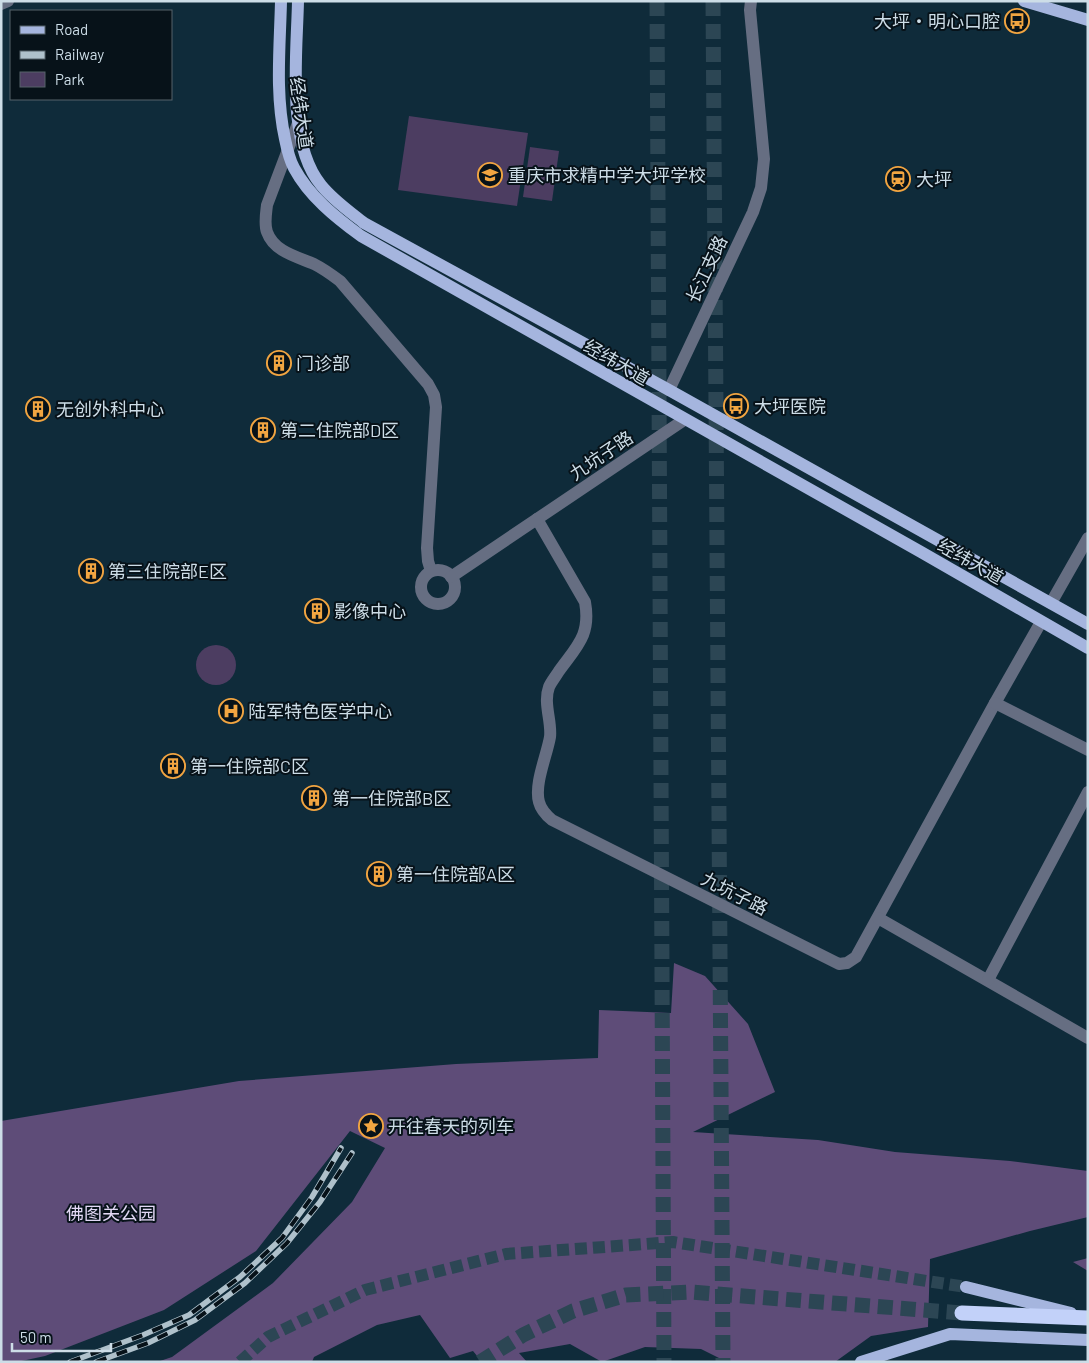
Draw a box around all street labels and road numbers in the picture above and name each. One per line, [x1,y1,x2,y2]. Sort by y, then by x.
street label: 经纬大道 [286,76,318,150]
street label: 长江支路 [681,232,731,306]
street label: 经纬大道 [580,334,654,390]
street label: 九坑子路 [565,426,637,484]
street label: 经纬大道 [934,533,1008,589]
street label: 九坑子路 [698,867,772,919]

